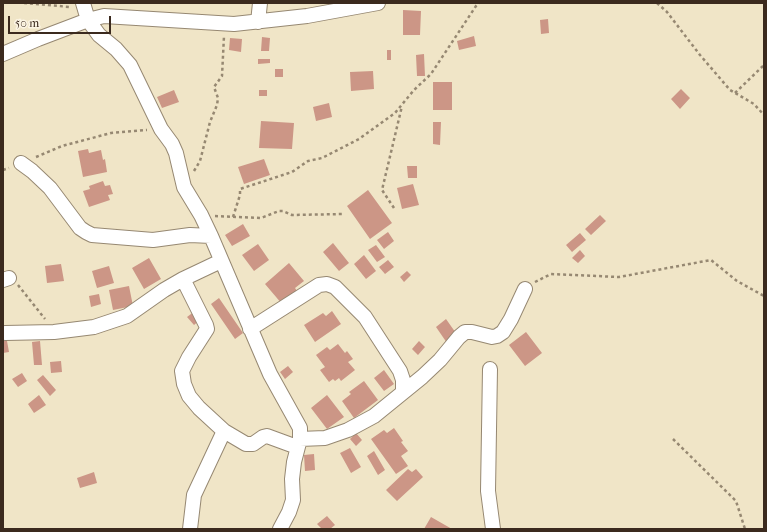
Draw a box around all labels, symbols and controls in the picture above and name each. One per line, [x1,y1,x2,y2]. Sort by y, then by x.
scale bar [10,8,113,34]
text: 50 m [15,16,39,30]

